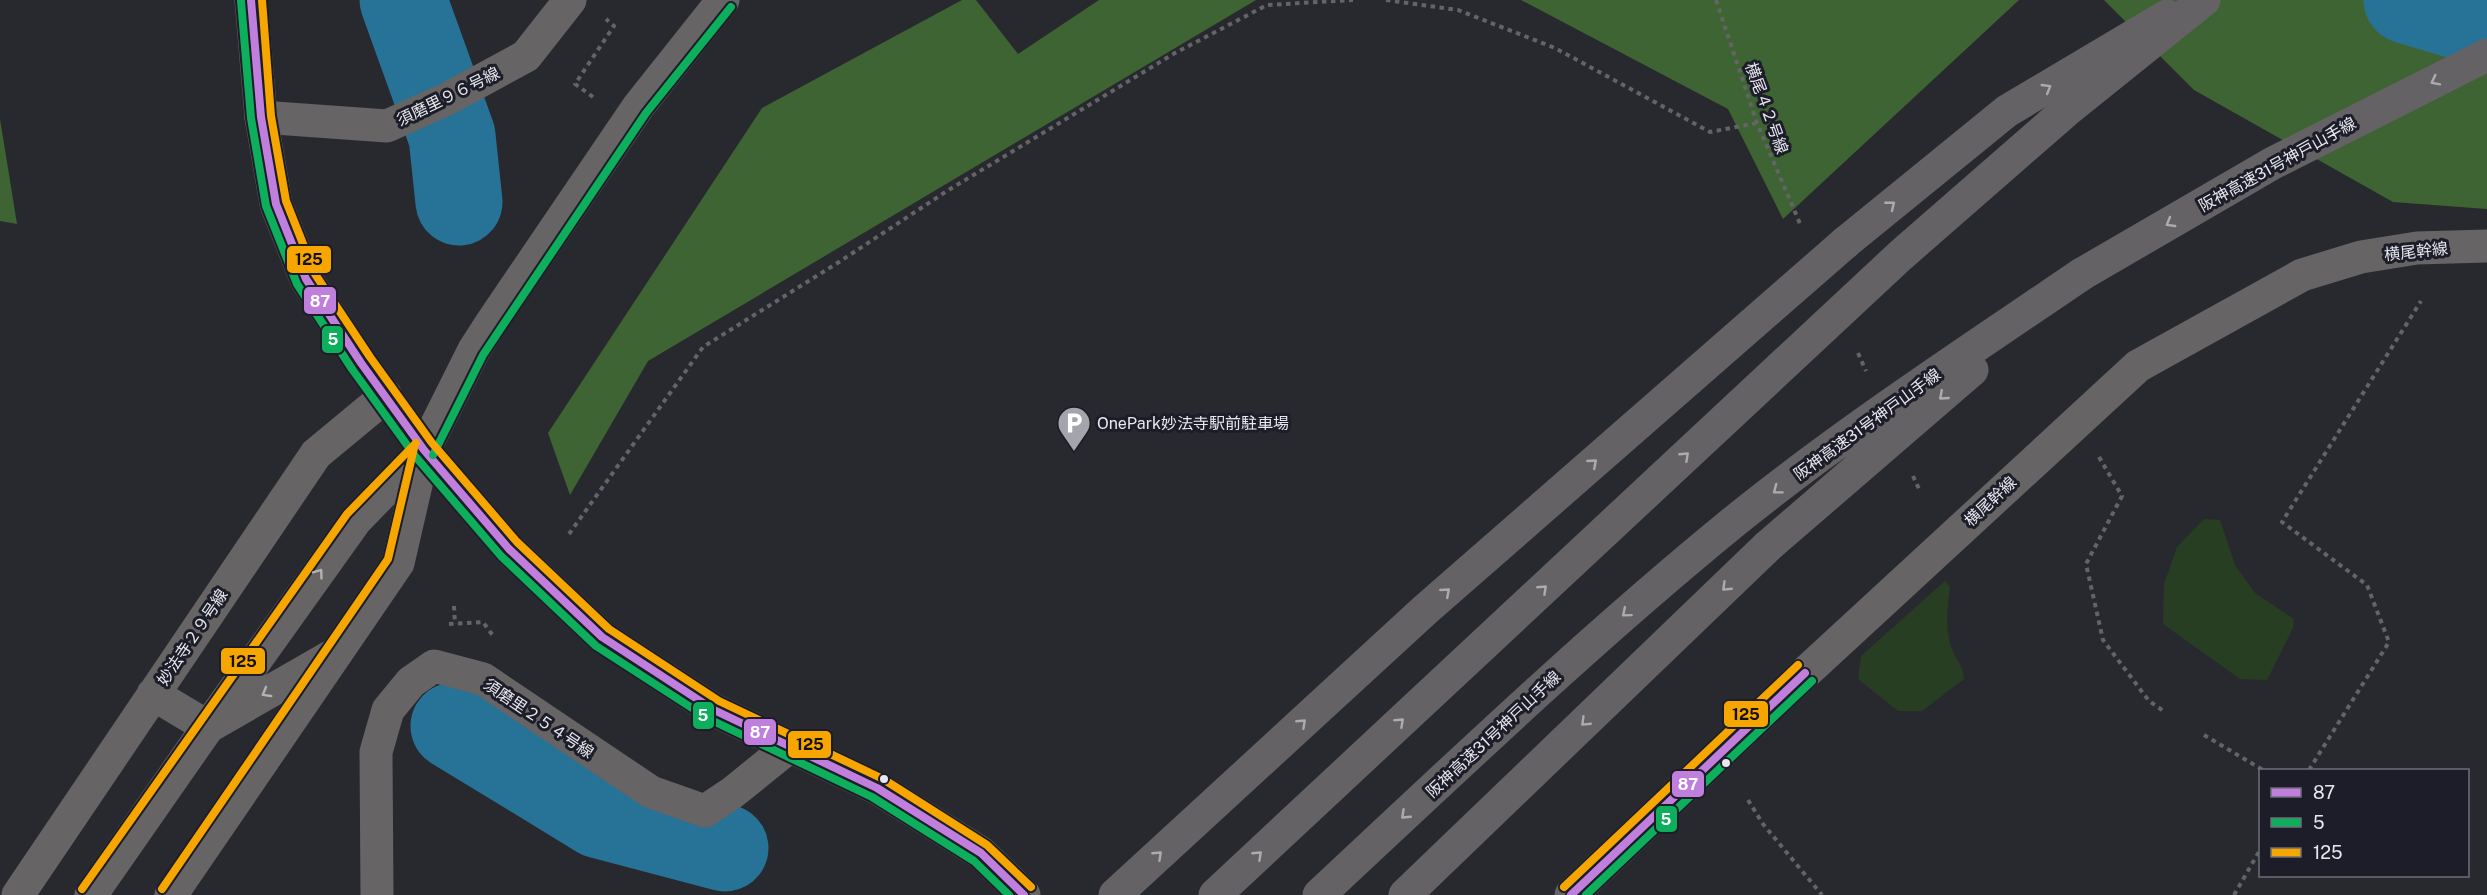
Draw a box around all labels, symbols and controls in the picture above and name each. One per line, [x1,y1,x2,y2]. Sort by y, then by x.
street label: 横尾４２号線 [1741,60,1792,157]
street label: 須磨里９６号線 [394,63,503,130]
one-way arrow [2430,74,2441,85]
one-way arrow [2040,84,2051,95]
street label: 阪神高速31号神戸山手線 [2195,113,2359,216]
one-way arrow [1885,202,1896,213]
one-way arrow [2166,215,2176,227]
street label: 横尾幹線 [2383,239,2449,264]
line badge: 125 [286,245,332,274]
text: 125 [295,250,323,269]
line badge: 87 [303,286,337,315]
text: 87 [310,292,330,311]
line badge: 5 [321,325,344,354]
text: 5 [328,330,339,349]
street label: 阪神高速31号神戸山手線 [1790,365,1944,484]
one-way arrow [1939,388,1950,399]
parking icon: OnePark妙法寺駅前駐車場 [1056,405,1092,452]
place label: OnePark妙法寺駅前駐車場 [1097,414,1289,433]
one-way arrow [1678,452,1689,463]
one-way arrow [1586,460,1597,471]
street label: 横尾幹線 [1960,473,2020,530]
one-way arrow [1772,482,1783,493]
one-way arrow [311,568,322,579]
one-way arrow [1722,579,1733,590]
one-way arrow [1536,585,1546,596]
street label: 妙法寺２９号線 [153,586,232,689]
one-way arrow [1439,588,1450,599]
one-way arrow [1622,606,1633,617]
line badge: 125 [220,647,266,675]
text: 125 [229,652,257,671]
street label: 阪神高速31号神戸山手線 [1422,667,1564,802]
street label: 須磨里２５４号線 [480,675,597,762]
one-way arrow [262,686,272,698]
line badge: 125 [1723,700,1769,728]
line badge: 5 [692,701,715,730]
text: 125 [1732,705,1760,724]
text: 5 [698,706,709,725]
one-way arrow [1582,715,1592,726]
line badge: 87 [743,718,777,746]
one-way arrow [1295,719,1306,730]
one-way arrow [1393,719,1404,730]
text: 87 [750,723,770,742]
line badge: 125 [787,730,832,759]
text: 125 [796,735,824,754]
unlabelled marker [1720,757,1732,769]
legend [2259,769,2469,877]
line badge: 87 [1671,770,1705,798]
unlabelled marker [878,773,890,785]
text: 87 [1678,775,1698,794]
text: 87 [2313,782,2335,803]
line badge: 5 [1655,805,1678,833]
one-way arrow [1401,808,1412,819]
text: 5 [1661,810,1672,829]
text: 5 [2313,812,2325,833]
text: 125 [2313,842,2343,863]
one-way arrow [1152,851,1162,862]
one-way arrow [1251,851,1261,862]

